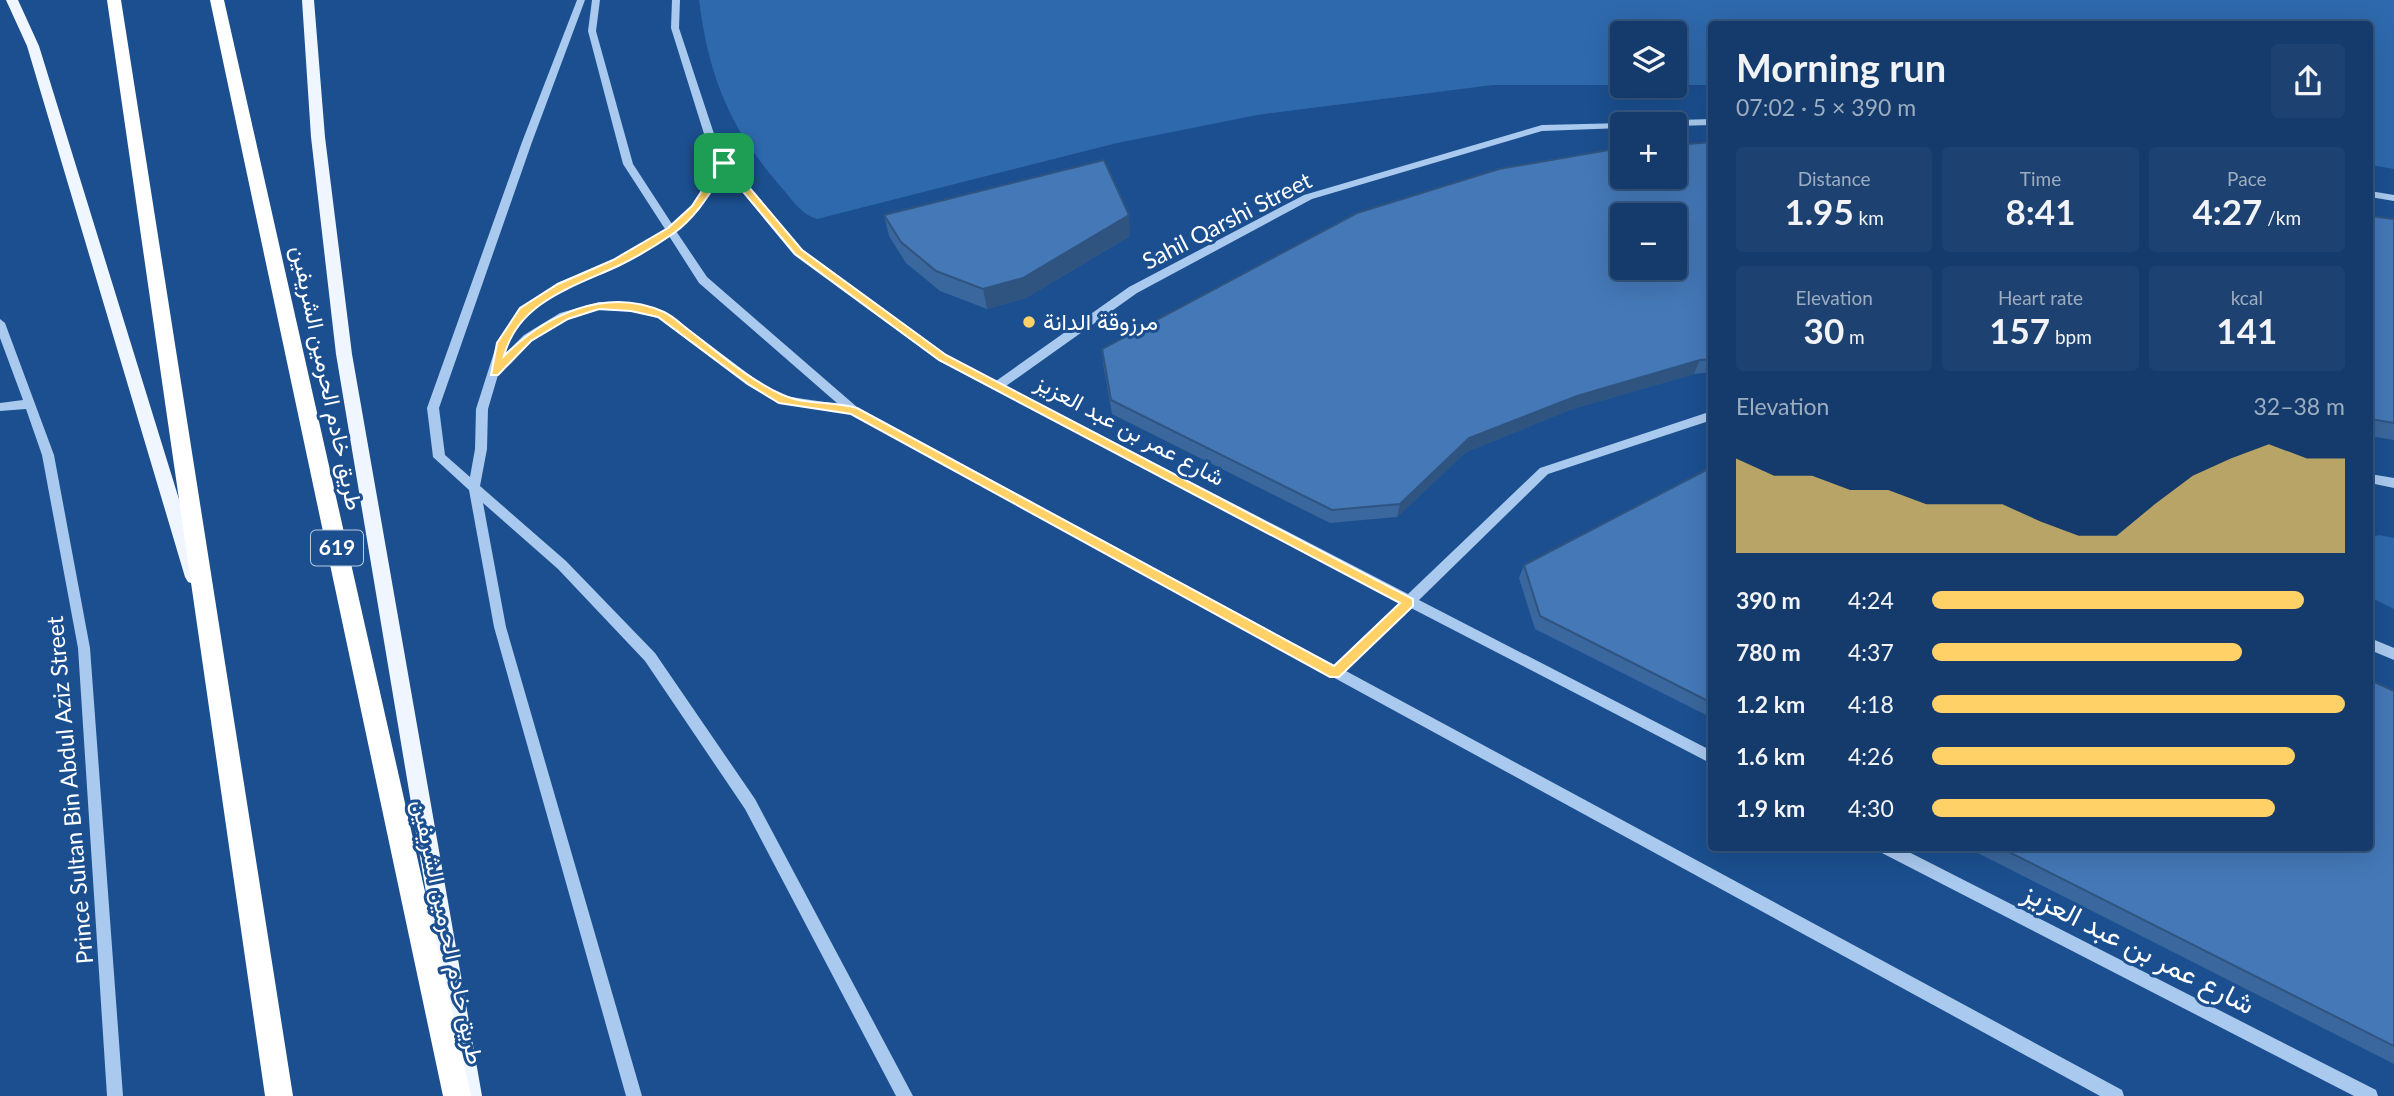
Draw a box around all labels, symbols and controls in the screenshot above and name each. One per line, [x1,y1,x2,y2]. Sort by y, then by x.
map controls [1610,21,1687,280]
button: layers [1610,21,1687,98]
text: Morning run [1736,44,1946,90]
button: share [2271,44,2345,118]
text: 07:02 · 5 × 390 m [1736,93,1916,121]
button: + [1610,112,1687,189]
pin [694,133,754,193]
icon: arrive [705,144,743,182]
street label: Sahil Qarshi Street [1137,165,1316,275]
text: Distance [1798,167,1871,190]
text: Time [2020,167,2061,190]
text: Pace [2227,167,2267,190]
text: 1.95 [1784,190,1854,232]
text: 8:41 [2006,190,2075,232]
text: 4:27 [2192,190,2262,232]
button: − [1610,203,1687,280]
text: km [1854,206,1884,229]
text: /km [2262,206,2301,229]
street label: طريق خادم الحرمين الشريفين [284,243,370,513]
text: Elevation [1796,286,1873,309]
text: Heart rate [1998,286,2083,309]
text: kcal [2231,286,2263,309]
place label: مرزوقة الدانة [1043,307,1158,337]
text: 30 [1804,309,1844,351]
text: 157 [1989,309,2050,351]
text: 141 [2216,309,2277,351]
marker: مرزوقة الدانة [1021,314,1037,330]
text: m [1844,325,1865,348]
text: bpm [2050,325,2092,348]
street label: شارع عمر بن عبد العزيز [1029,367,1230,493]
text: Elevation [1736,392,1829,420]
text: 32–38 m [2253,392,2345,420]
road number: 619 [311,530,363,566]
text: 390 m [1736,586,1801,614]
text: 4:24 [1848,586,1894,614]
street label: Prince Sultan Bin Abdul Aziz Street [40,614,98,965]
text: 780 m [1736,638,1801,666]
text: 4:37 [1848,638,1894,666]
text: 1.2 km [1736,690,1805,718]
text: 4:18 [1848,690,1894,718]
text: 1.6 km [1736,742,1805,770]
text: 4:26 [1848,742,1894,770]
text: 1.9 km [1736,794,1805,822]
text: 4:30 [1848,794,1894,822]
street label: طريق خادم الحرمين الشريفين [405,797,491,1067]
street label: شارع عمر بن عبد العزيز [2015,873,2261,1023]

